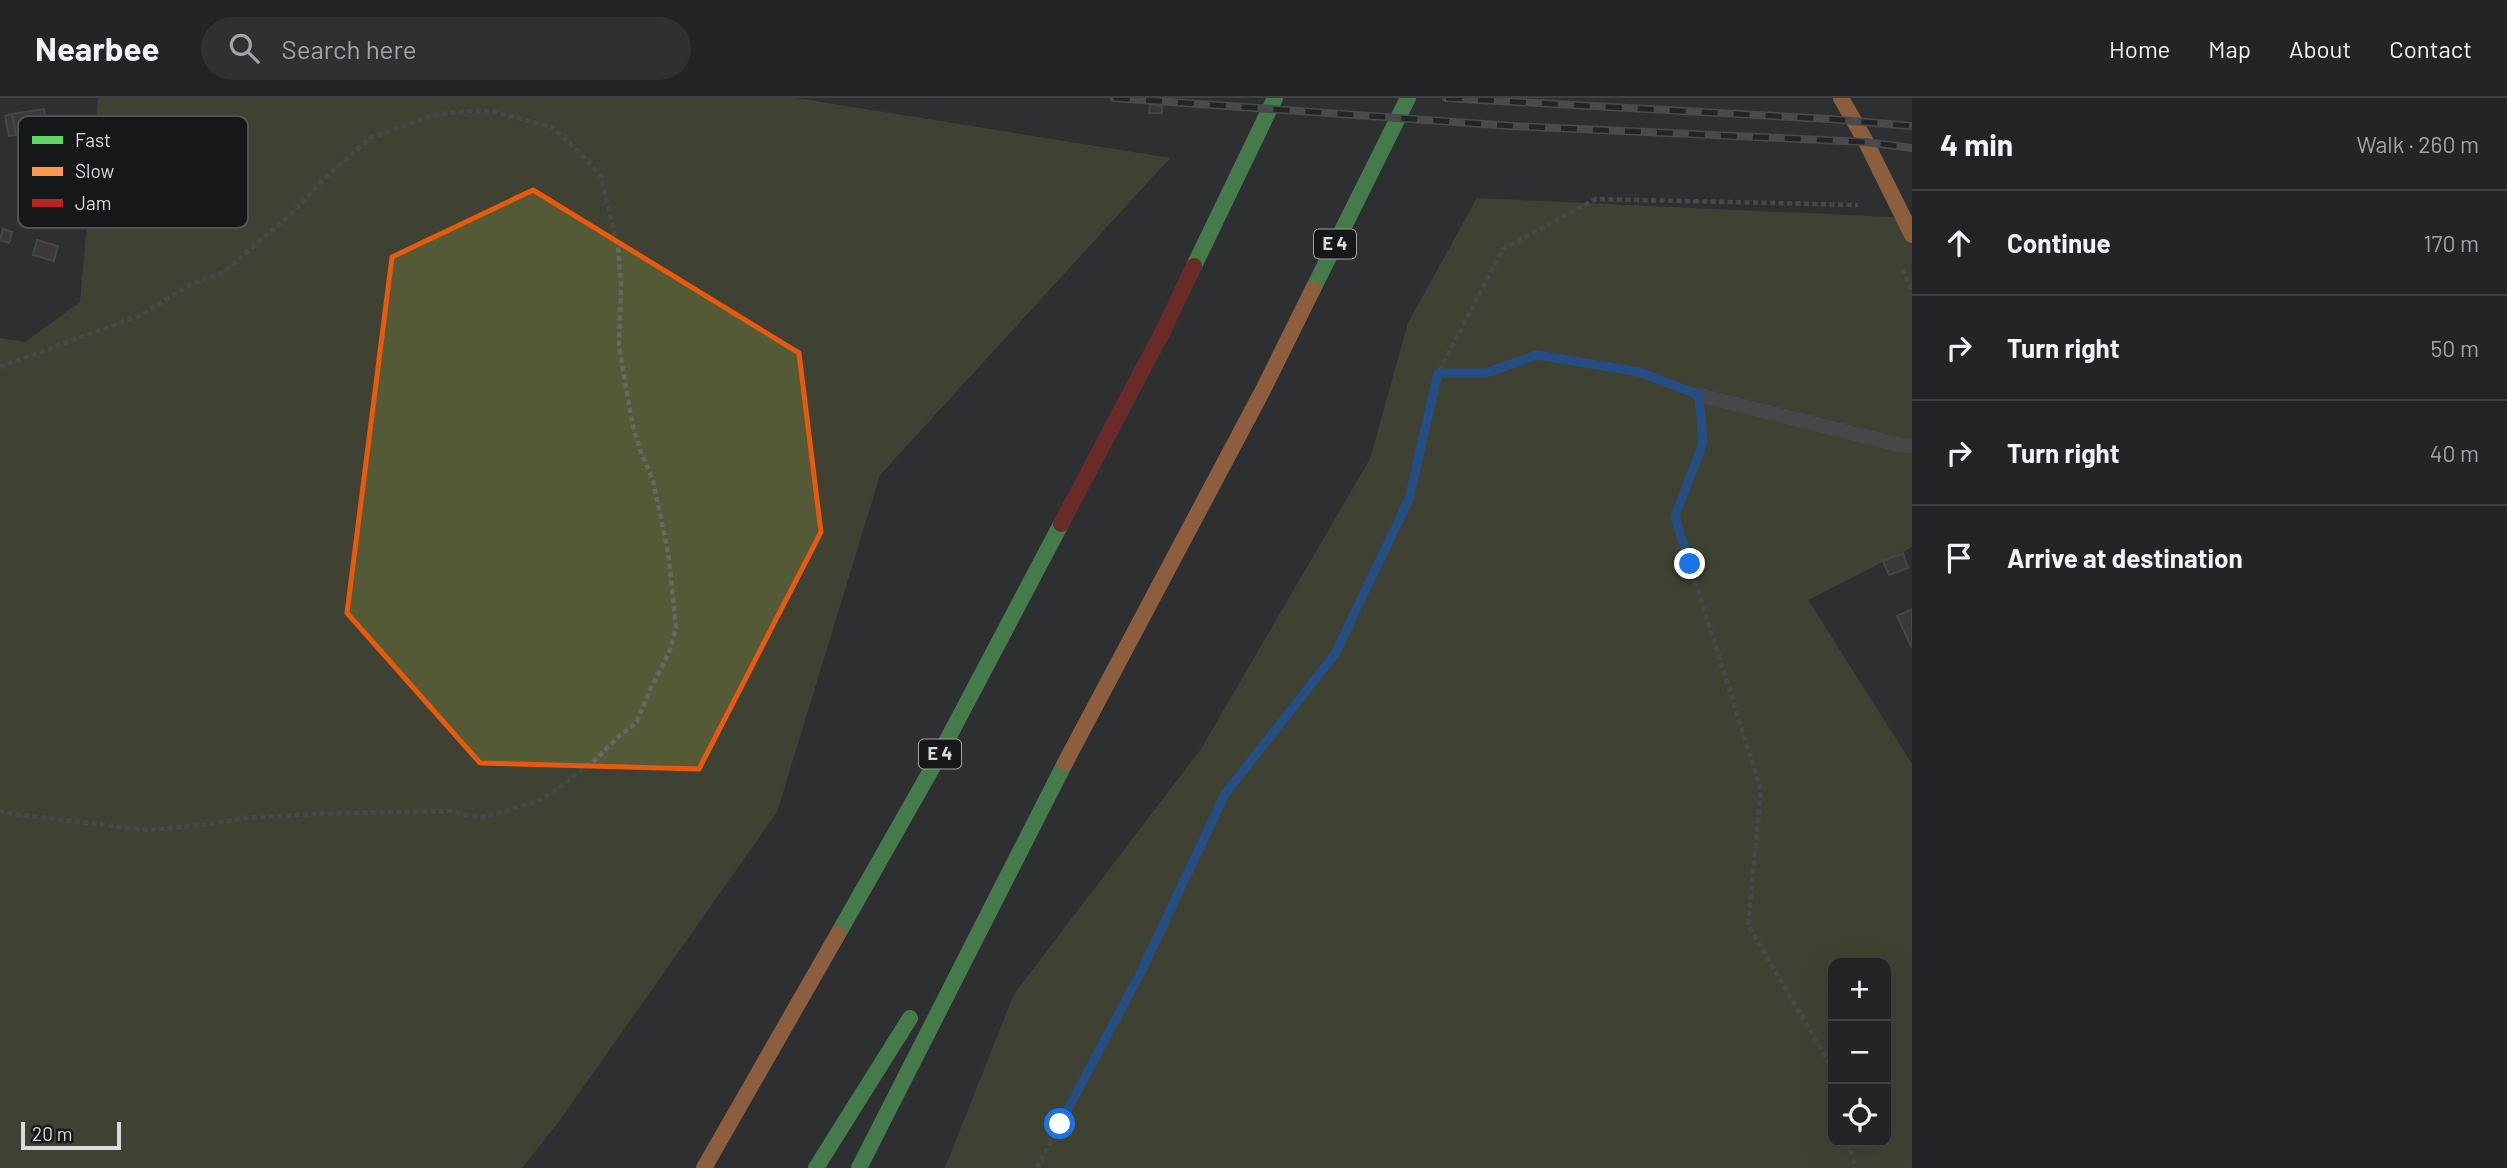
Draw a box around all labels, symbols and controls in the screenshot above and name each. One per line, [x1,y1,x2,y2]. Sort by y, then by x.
search box [201,17,691,80]
text: Nearbee [35,28,159,68]
icon: search [225,29,263,67]
text: Search here [281,33,417,64]
text: Home [2109,34,2170,63]
text: Map [2208,34,2251,63]
text: About [2289,34,2351,63]
text: Contact [2389,34,2472,63]
legend [18,116,248,228]
text: 4 min [1940,126,2013,162]
text: Fast [75,128,111,151]
text: Walk · 260 m [2357,130,2479,158]
text: Slow [75,159,114,182]
text: Jam [75,191,111,214]
icon: ahead [1940,224,1978,262]
text: Continue [2007,227,2111,258]
text: 170 m [2423,229,2479,257]
road number: E 4 [1314,230,1356,258]
icon: right [1940,329,1978,367]
text: Turn right [2007,332,2120,363]
text: 50 m [2431,334,2479,362]
icon: right [1940,434,1978,472]
text: Turn right [2007,437,2120,468]
text: 40 m [2430,439,2479,467]
icon: arrive [1940,539,1978,577]
text: Arrive at destination [2007,542,2243,573]
route end [1674,548,1705,579]
road number: E 4 [919,740,961,768]
map controls [1828,958,1891,1147]
button: + [1828,958,1891,1021]
button: − [1828,1021,1891,1084]
button: locate [1828,1084,1891,1147]
route start [1044,1108,1075,1139]
scale bar [21,1119,121,1151]
text: 20 m [32,1122,72,1145]

